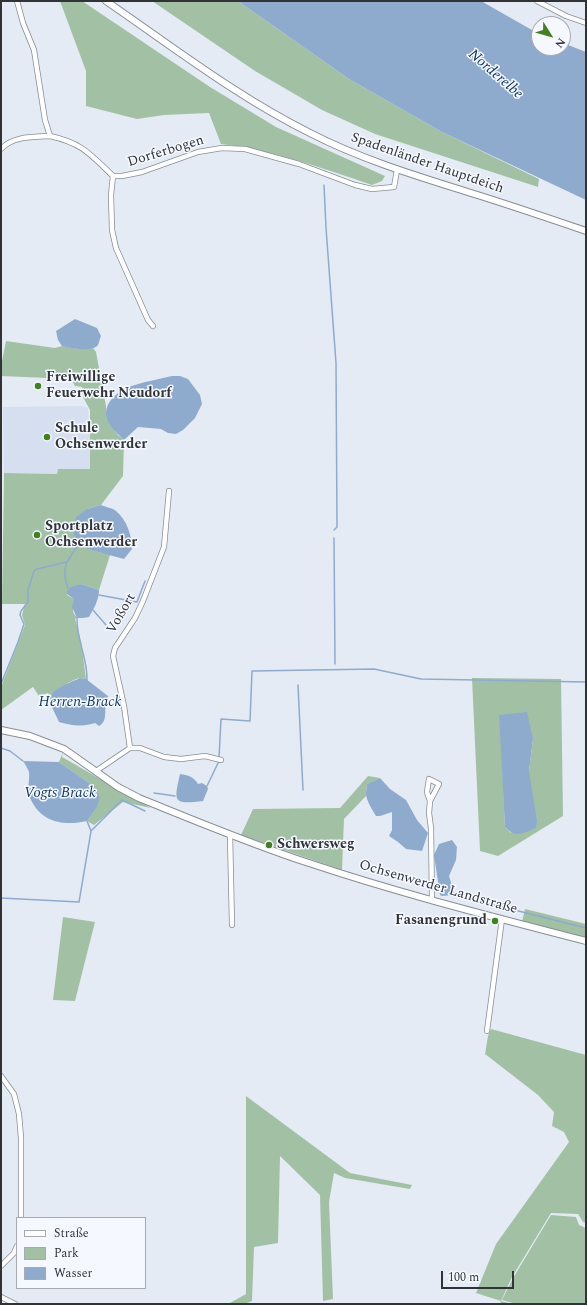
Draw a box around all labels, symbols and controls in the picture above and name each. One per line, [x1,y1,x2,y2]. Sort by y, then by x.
north arrow [531,16,571,56]
text: N [551,34,570,52]
water label: Norderelbe [464,46,526,104]
street label: Spadenländer Hauptdeich [348,130,506,198]
street label: Dorferbogen [126,132,206,172]
place label: Freiwillige Feuerwehr Neudorf [46,370,171,402]
marker: Freiwillige Feuerwehr Neudorf [33,381,43,391]
place label: Schule Ochsenwerder [55,421,147,454]
marker: Schule Ochsenwerder [42,432,52,442]
place label: Sportplatz Ochsenwerder [45,519,137,552]
marker: Sportplatz Ochsenwerder [32,530,42,540]
street label: Voßort [104,591,140,637]
water label: Herren-Brack [39,694,121,712]
water label: Vogts Brack [24,785,96,803]
place label: Schwersweg [277,837,354,853]
marker: Schwersweg [264,840,274,850]
street label: Ochsenwerder Landstraße [357,857,519,919]
place label: Fasanengrund [395,913,487,929]
marker: Fasanengrund [490,916,500,926]
legend [16,1217,146,1289]
text: Straße [54,1224,89,1243]
text: Park [54,1244,79,1263]
scale bar [443,1263,516,1289]
text: Wasser [54,1264,92,1283]
text: 100 m [448,1268,479,1287]

